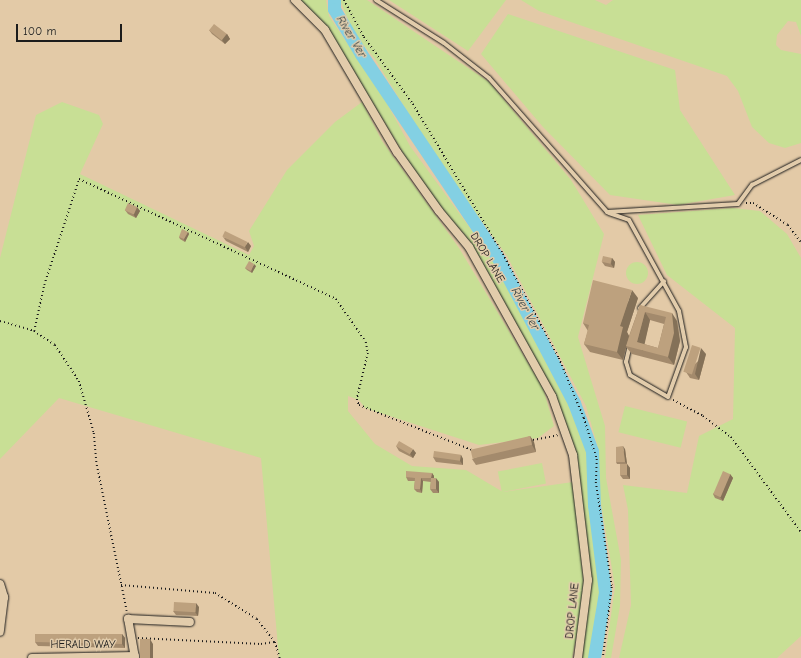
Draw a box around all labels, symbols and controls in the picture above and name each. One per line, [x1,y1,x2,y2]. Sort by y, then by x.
water label: River Ver [333,13,369,61]
scale bar [18,16,124,42]
text: 100 m [23,24,56,38]
street label: DROP LANE [467,231,507,285]
water label: River Ver [508,285,542,333]
street label: DROP LANE [564,582,582,640]
street label: HERALD WAY [51,638,115,652]

